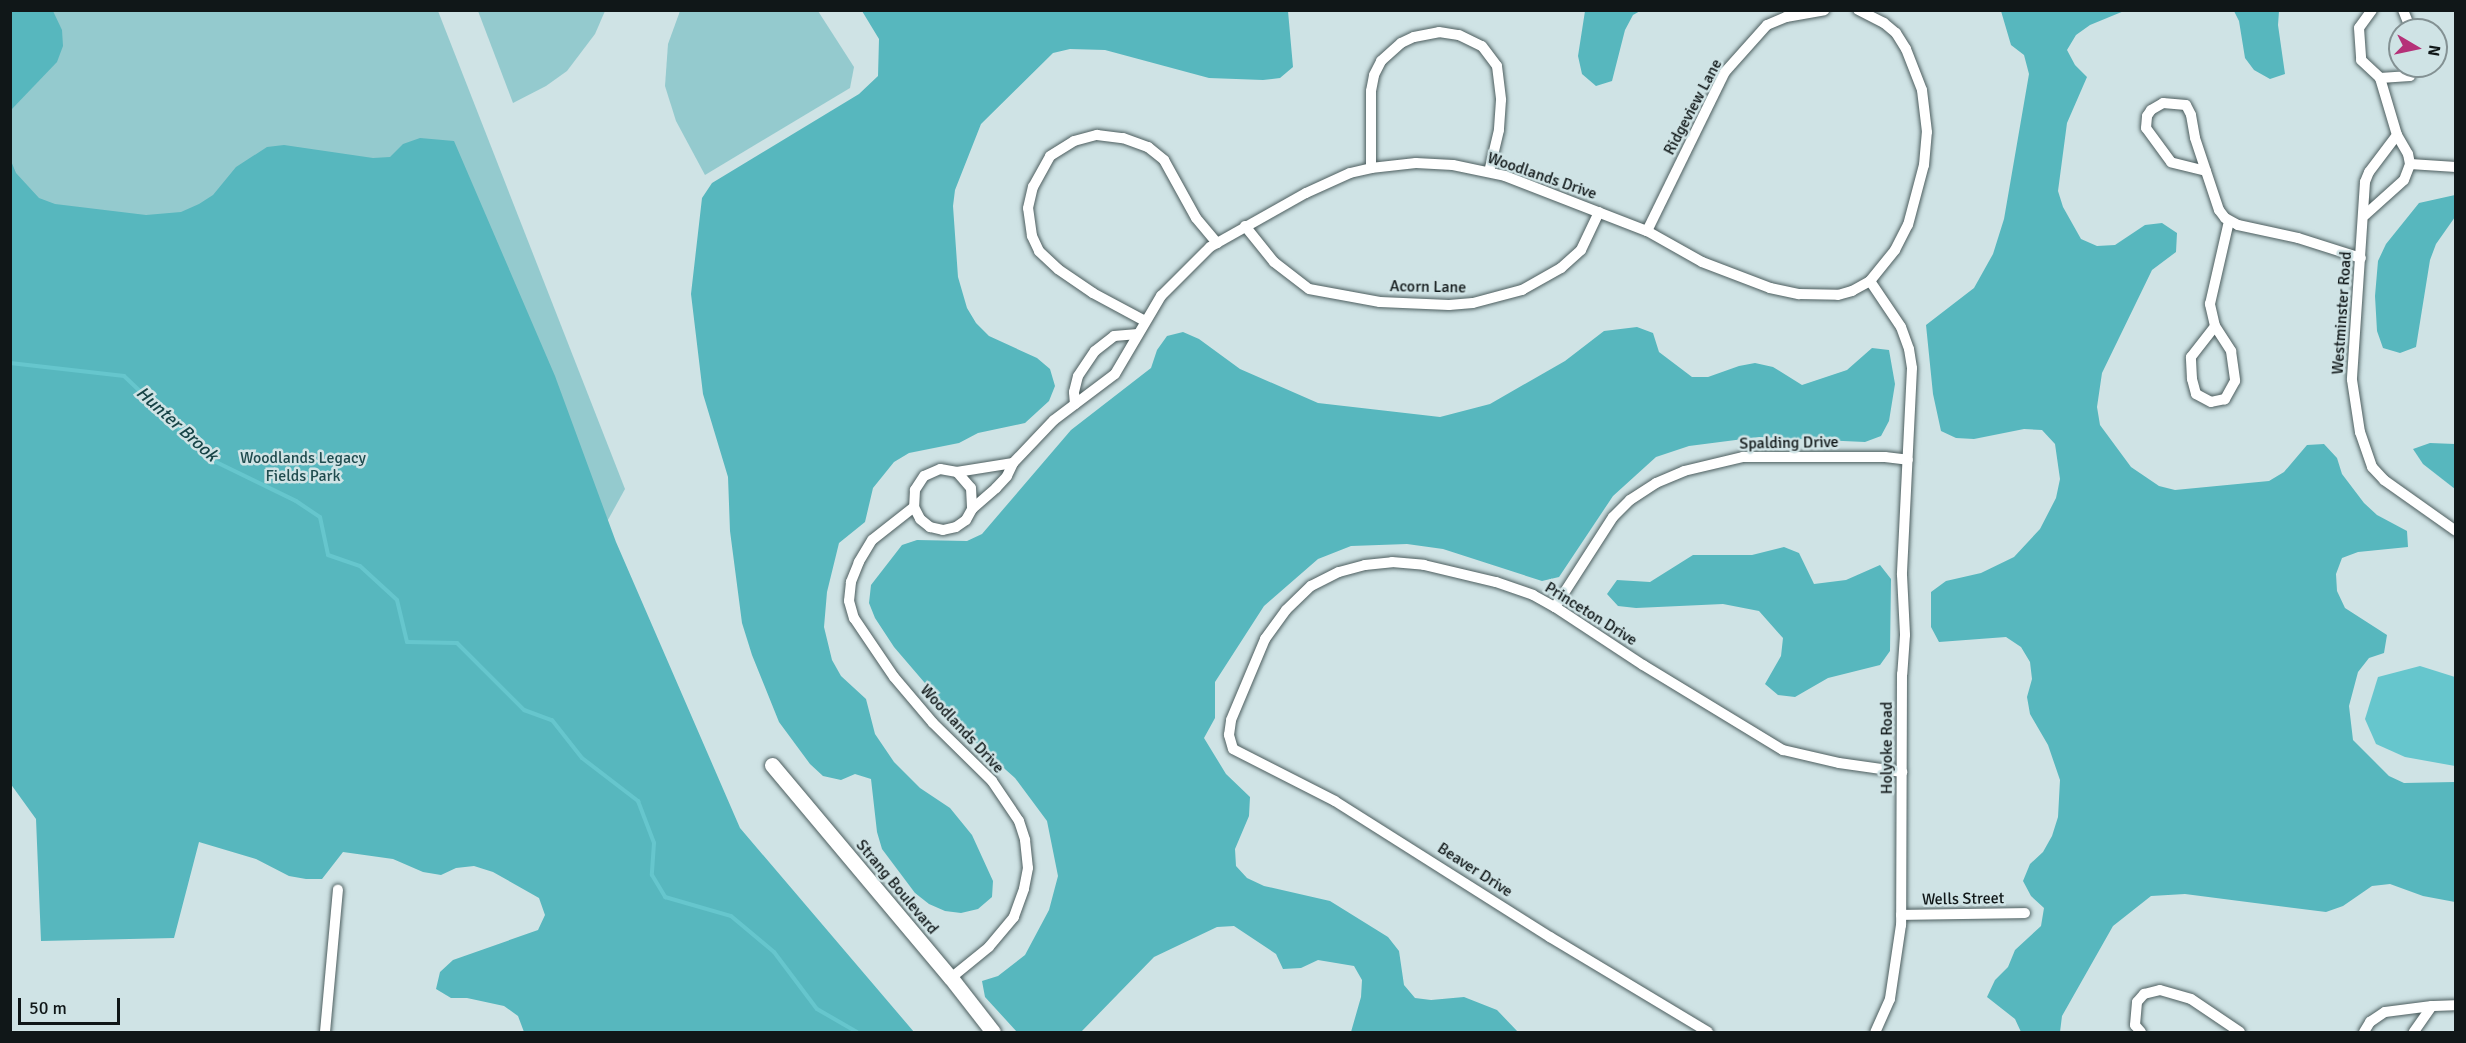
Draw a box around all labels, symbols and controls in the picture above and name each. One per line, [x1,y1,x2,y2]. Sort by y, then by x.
north arrow [2388,18,2448,78]
text: N [2423,43,2445,58]
street label: Ridgeview Lane [1660,56,1726,158]
street label: Woodlands Drive [1485,148,1599,204]
street label: Westminster Road [2328,251,2356,375]
street label: Acorn Lane [1390,277,1466,297]
water label: Hunter Brook [132,382,222,466]
street label: Spalding Drive [1739,433,1839,453]
park label: Woodlands Legacy Fields Park [240,448,366,486]
street label: Princeton Drive [1541,578,1641,650]
street label: Woodlands Drive [916,681,1008,777]
street label: Holyoke Road [1877,702,1897,794]
street label: Strang Boulevard [852,836,942,938]
street label: Beaver Drive [1434,839,1516,901]
street label: Wells Street [1922,889,2004,909]
scale bar [21,986,123,1024]
text: 50 m [29,997,67,1019]

